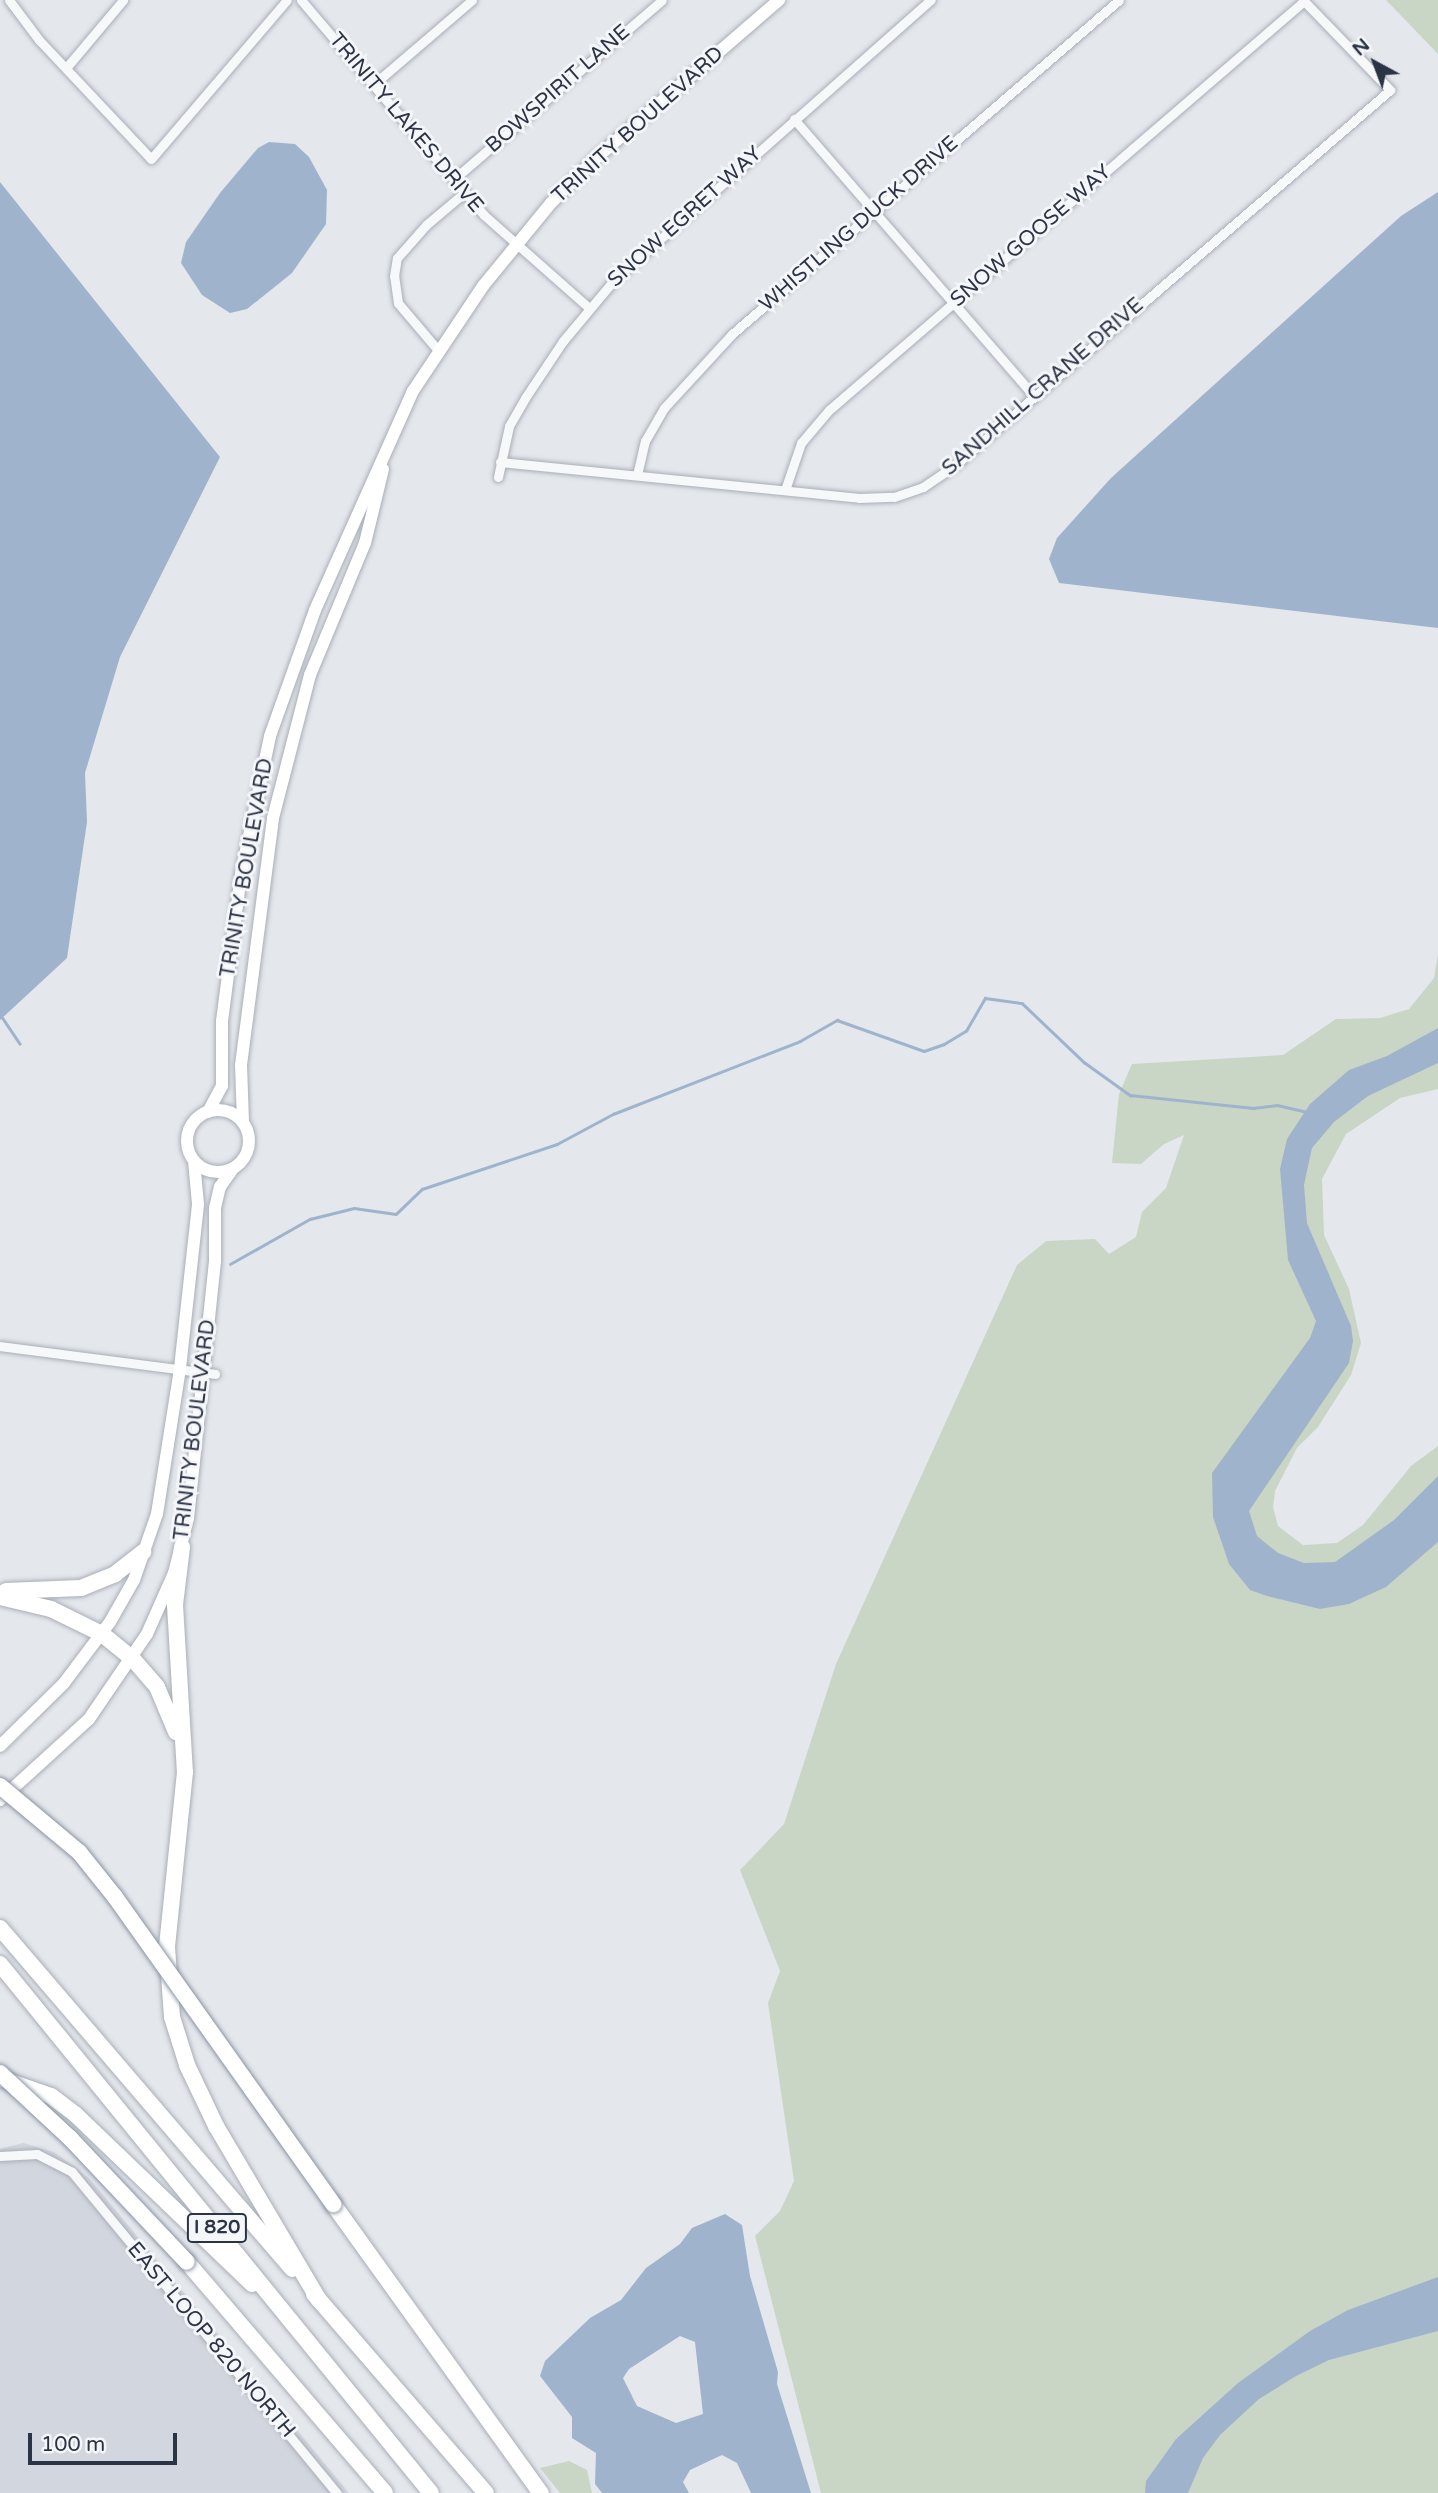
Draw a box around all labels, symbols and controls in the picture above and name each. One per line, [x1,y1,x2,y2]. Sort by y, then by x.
street label: BOWSPIRIT LANE [481,20,635,158]
street label: TRINITY LAKES DRIVE [323,28,489,218]
north arrow [1340,28,1410,98]
text: N [1348,34,1374,60]
street label: TRINITY BOULEVARD [547,41,729,209]
street label: WHISTLING DUCK DRIVE [755,131,963,317]
street label: SNOW EGRET WAY [603,141,767,293]
street label: SNOW GOOSE WAY [946,159,1116,313]
street label: SANDHILL CRANE DRIVE [937,293,1149,481]
street label: TRINITY BOULEVARD [215,756,279,980]
street label: TRINITY BOULEVARD [169,1318,221,1542]
road number: I 820 [186,2212,248,2244]
street label: EAST LOOP 820 NORTH [122,2237,300,2443]
scale bar [32,2420,180,2464]
text: 100 m [41,2432,105,2457]

